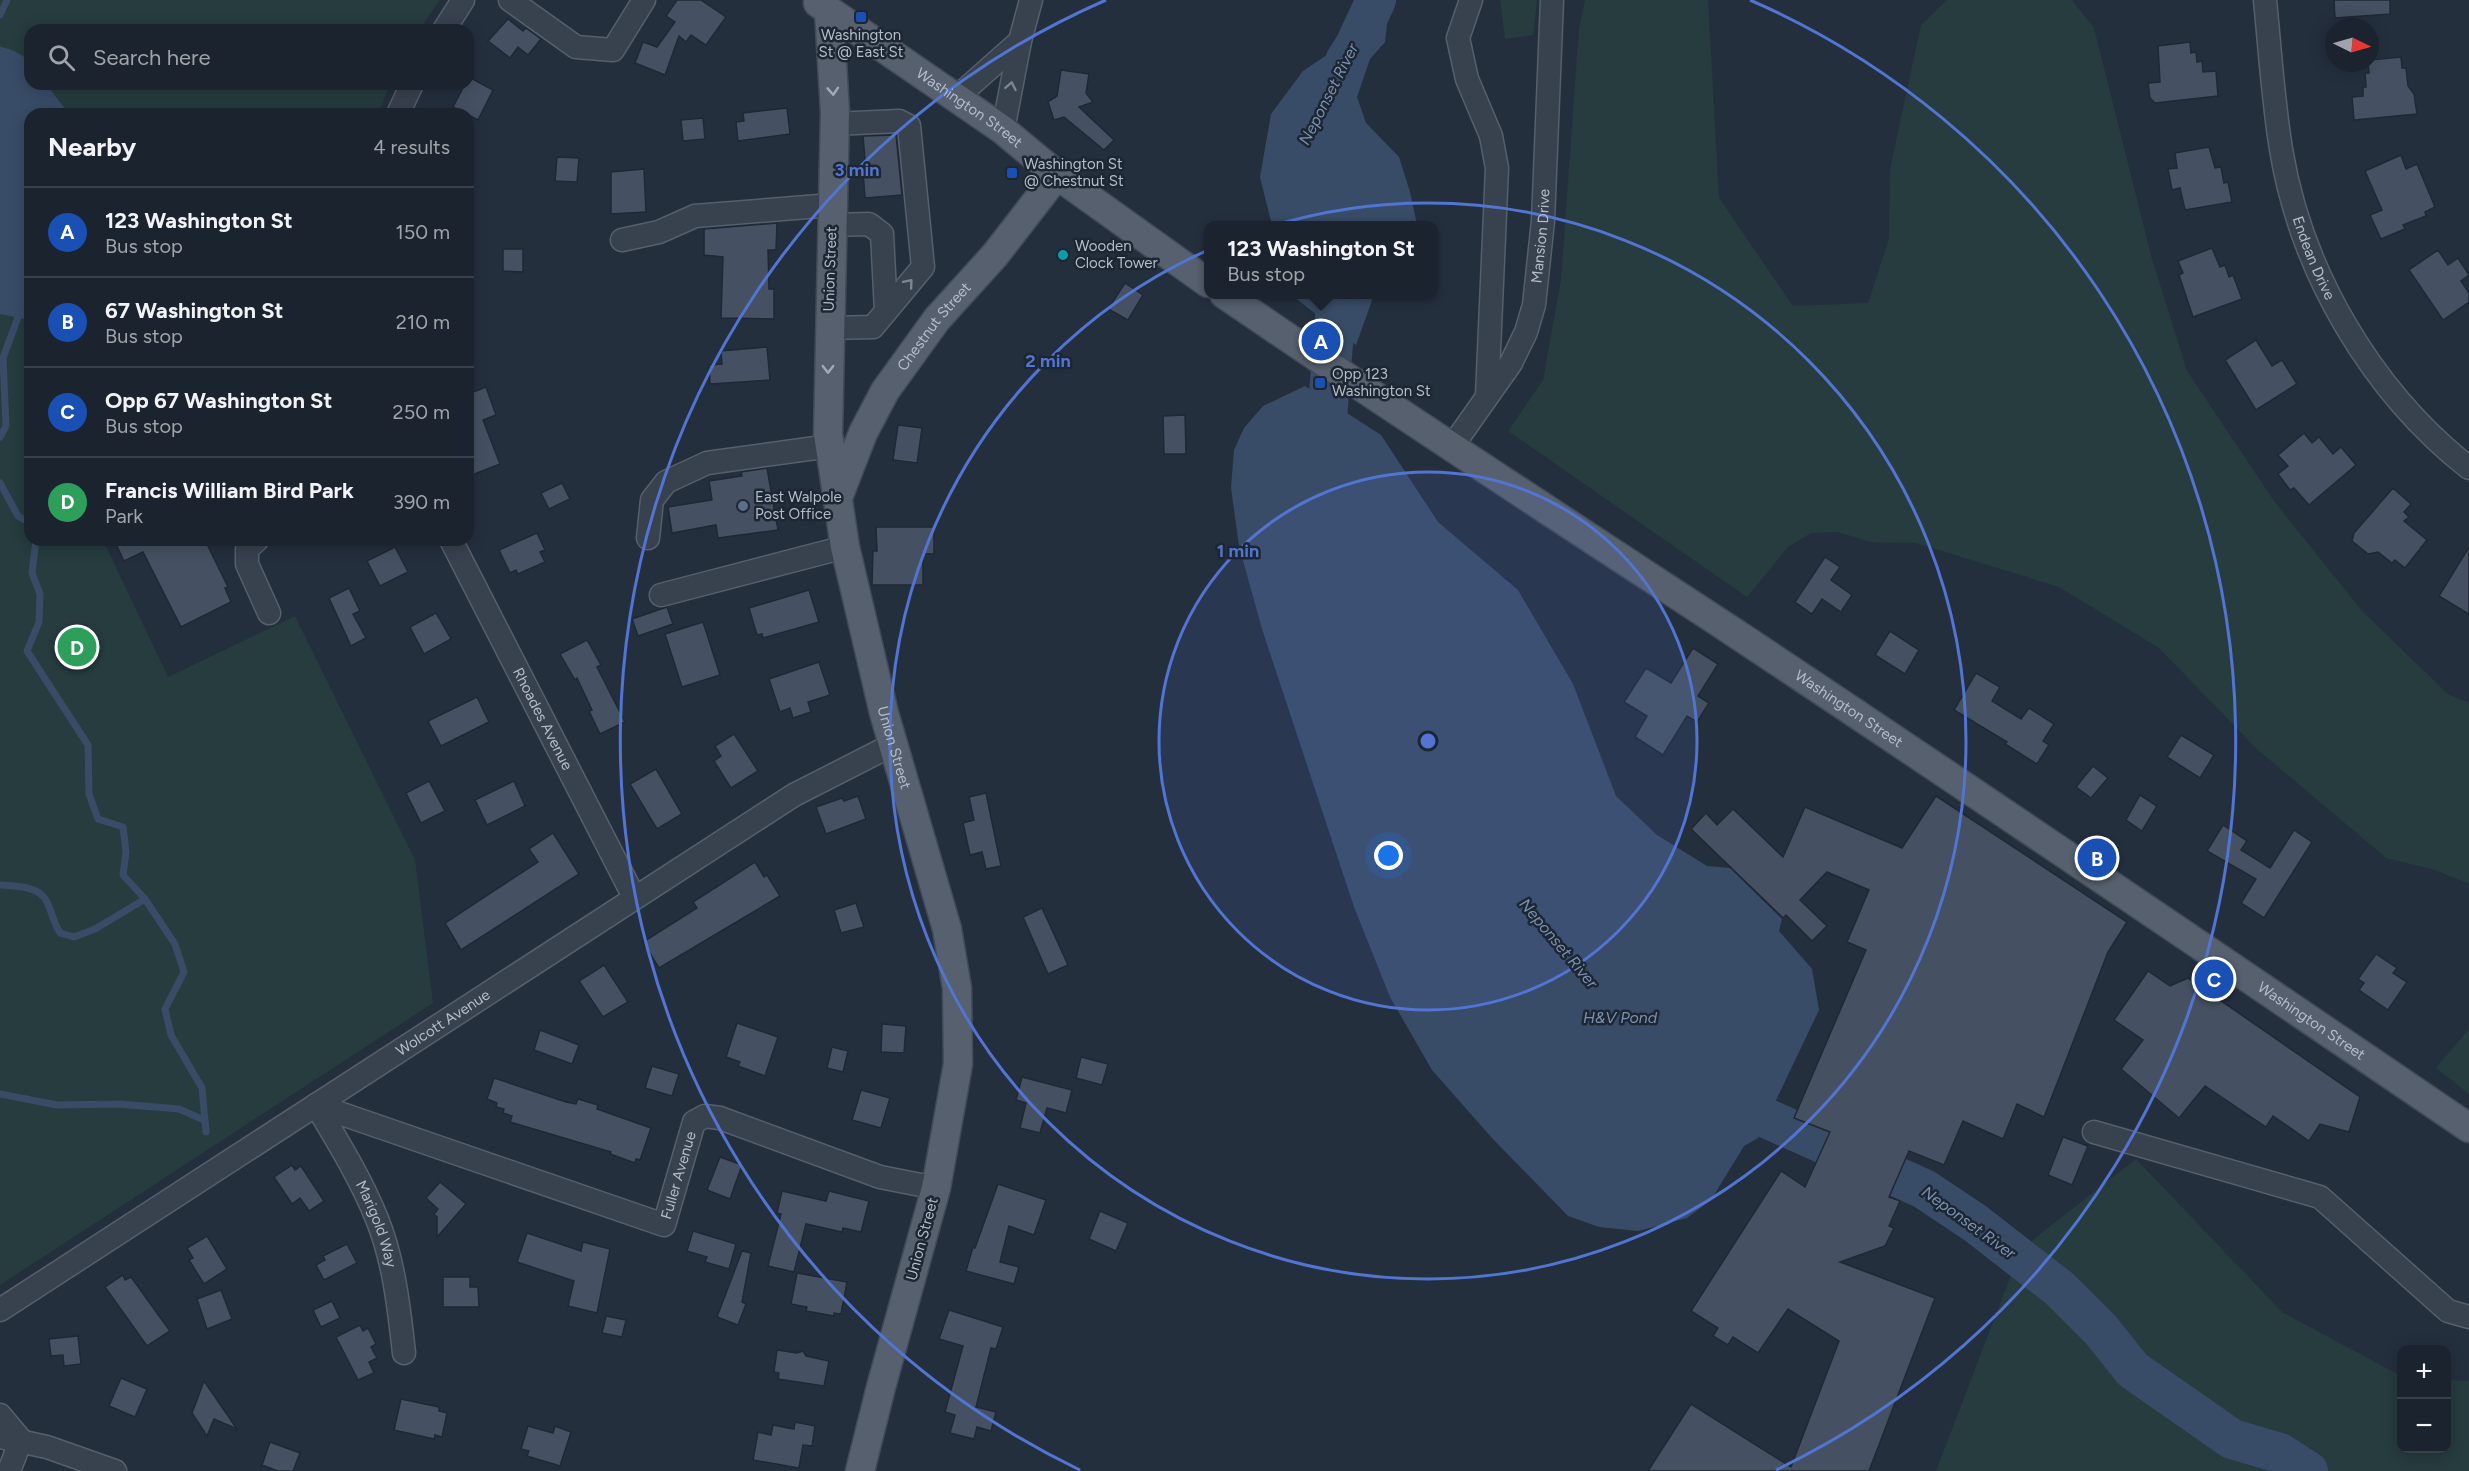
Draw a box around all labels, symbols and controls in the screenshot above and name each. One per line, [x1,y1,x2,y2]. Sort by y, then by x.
marker: Washington St @ East St [854,10,868,24]
north arrow [2325,18,2379,72]
search box [24,24,474,90]
place label: Washington St @ East St [819,26,904,61]
water label: Neponset River [1295,40,1362,148]
icon: search [45,41,78,74]
text: Search here [93,44,211,71]
street label: Washington Street [913,64,1026,152]
one-way arrow [1004,81,1017,91]
one-way arrow [826,86,839,95]
text: Nearby [48,131,136,163]
text: 4 results [373,135,450,159]
place label: Washington St @ Chestnut St [1024,155,1124,190]
text: 3 min [835,159,879,181]
marker: Washington St @ Chestnut St [1005,166,1019,180]
street label: Mansion Drive [1527,188,1553,284]
text: 123 Washington St [105,207,293,234]
street label: Endean Drive [2289,214,2339,303]
text: A [60,220,75,244]
text: 150 m [395,220,450,244]
popup [1204,221,1438,299]
street label: Union Street [820,226,840,312]
text: Bus stop [105,234,183,258]
text: 123 Washington St [1227,235,1415,262]
place label: Wooden Clock Tower [1075,237,1158,272]
marker: Wooden Clock Tower [1056,248,1070,262]
text: Bus stop [1227,262,1305,286]
street label: Chestnut Street [893,278,975,374]
one-way arrow [902,279,913,290]
text: 67 Washington St [105,297,283,324]
text: B [61,310,74,334]
text: 210 m [396,310,450,334]
pin: A [1302,318,1340,364]
text: Bus stop [105,324,183,348]
text: 2 min [1025,350,1071,372]
one-way arrow [822,365,834,374]
place label: Opp 123 Washington St [1332,365,1431,400]
marker: Opp 123 Washington St [1313,376,1327,390]
text: Opp 67 Washington St [105,387,332,414]
text: C [60,400,75,424]
text: 250 m [393,400,450,424]
text: Bus stop [105,414,183,438]
text: Francis William Bird Park [105,477,354,504]
place label: East Walpole Post Office [755,488,842,523]
text: D [61,490,75,514]
text: 390 m [393,490,450,514]
marker: East Walpole Post Office [736,499,750,513]
text: Park [105,504,143,528]
text: 1 min [1217,540,1259,562]
pin: D [58,624,97,670]
street label: Rhoades Avenue [509,665,576,773]
street label: Washington Street [1791,666,1907,751]
street label: Union Street [874,704,915,791]
centre of rings [1418,731,1438,751]
pin: B [2078,836,2116,880]
your location [1374,841,1403,870]
water label: Neponset River [1516,895,1602,992]
pin: C [2194,956,2234,1002]
street label: Washington Street [2254,978,2369,1064]
street label: Wolcott Avenue [393,986,493,1060]
water label: H&V Pond [1583,1008,1658,1027]
street label: Fuller Avenue [657,1129,700,1221]
street label: Marigold Way [352,1178,400,1269]
water label: Neponset River [1918,1182,2020,1263]
street label: Union Street [902,1195,942,1282]
map controls [2397,1345,2451,1453]
button: + [2397,1345,2451,1399]
button: − [2397,1399,2451,1453]

